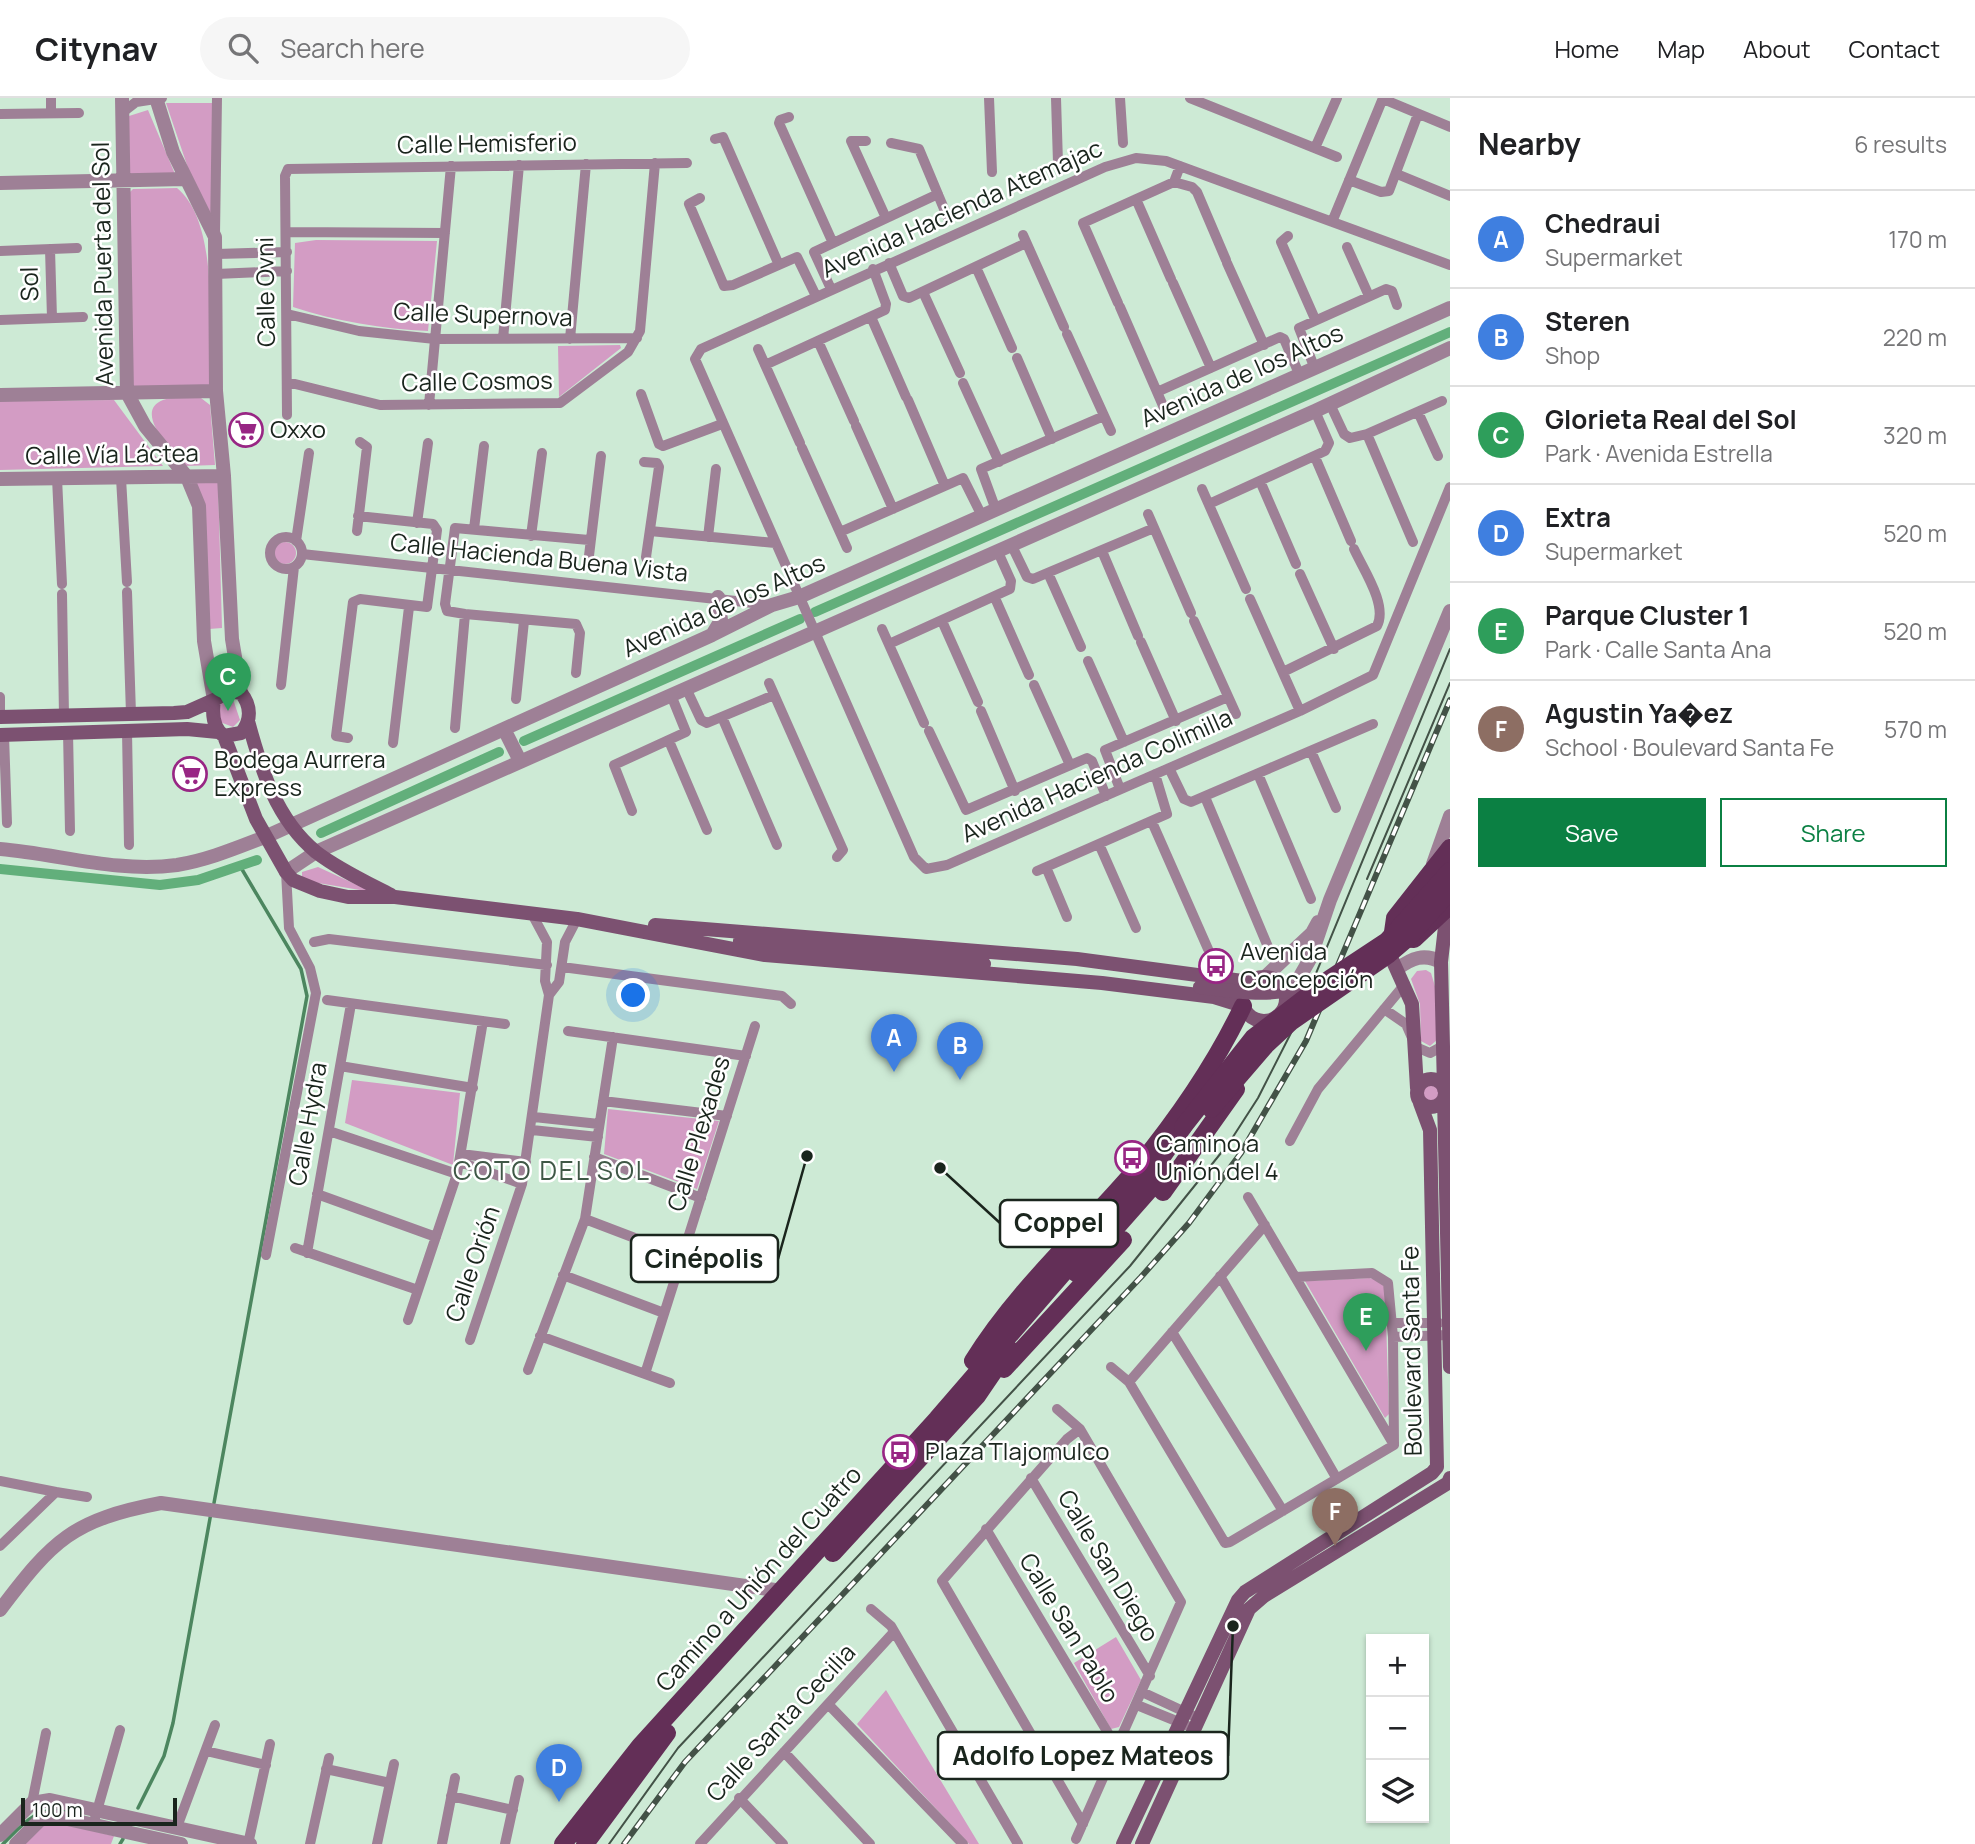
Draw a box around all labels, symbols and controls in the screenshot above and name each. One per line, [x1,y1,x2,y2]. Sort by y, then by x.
search box [200,17,690,80]
text: Citynav [35,26,158,71]
icon: search [224,29,262,67]
text: Search here [280,30,425,66]
text: Home [1554,32,1619,65]
text: Map [1657,32,1705,65]
text: About [1743,32,1811,65]
text: Contact [1849,32,1940,65]
text: Nearby [1478,123,1581,164]
street label: Calle Hemisferio [397,124,577,161]
text: 6 results [1854,128,1947,160]
street label: Avenida Hacienda Atemajac [816,131,1107,285]
street label: Avenida Puerta del Sol [83,142,120,386]
text: Chedraui [1545,205,1661,241]
text: A [1493,223,1509,255]
text: 170 m [1888,223,1947,255]
street label: Calle Ovni [247,237,282,347]
text: Supermarket [1545,241,1683,273]
street label: Sol [12,266,45,302]
street label: Calle Supernova [393,294,573,333]
text: Steren [1545,303,1630,339]
street label: Avenida de los Altos [1135,315,1348,434]
text: B [1494,321,1508,353]
text: 220 m [1883,321,1947,353]
text: Shop [1545,339,1600,371]
street label: Calle Cosmos [401,363,553,398]
text: Glorieta Real del Sol [1545,401,1797,437]
supermarket icon: Oxxo [227,411,265,449]
place label: Oxxo [270,412,326,445]
text: C [1493,419,1510,451]
text: 320 m [1883,419,1947,451]
street label: Calle Vía Láctea [25,435,199,472]
text: Park · Avenida Estrella [1545,437,1773,469]
text: Extra [1545,499,1611,535]
text: D [1493,517,1509,549]
text: 520 m [1883,517,1947,549]
street label: Calle Hacienda Buena Vista [389,524,690,589]
text: Supermarket [1545,535,1683,567]
street label: Avenida de los Altos [617,545,830,664]
text: Parque Cluster 1 [1545,597,1750,633]
text: E [1494,615,1508,647]
text: 520 m [1883,615,1947,647]
text: Park · Calle Santa Ana [1545,633,1771,665]
pin: C [205,653,251,711]
text: Agustin Ya�ez [1545,695,1733,731]
street label: Avenida Hacienda Colimilla [956,700,1237,849]
text: F [1495,713,1507,745]
text: 570 m [1884,713,1947,745]
text: School · Boulevard Santa Fe [1545,731,1834,763]
place label: Bodega Aurrera Express [214,742,386,803]
supermarket icon: Bodega Aurrera Express [171,755,209,793]
button: Save [1478,798,1706,867]
button: Share [1720,798,1947,867]
place label: Avenida Concepción [1240,934,1373,995]
bus stop icon: Avenida Concepción [1197,947,1235,985]
your location [616,978,650,1012]
pin: A [871,1014,917,1072]
pin: B [937,1022,983,1080]
street label: Calle Plexades [658,1052,737,1215]
street label: Calle Hydra [279,1059,334,1188]
place label: Camino a Unión del 4 [1156,1126,1279,1187]
bus stop icon: Camino a Unión del 4 [1113,1139,1151,1177]
district label: COTO DEL SOL [453,1152,651,1188]
callout: Coppel [1000,1200,1118,1247]
street label: Calle Orión [436,1201,507,1326]
text: Coppel [1014,1204,1104,1240]
callout: Cinépolis [631,1235,778,1282]
text: Cinépolis [645,1240,763,1276]
street label: Boulevard Santa Fe [1392,1246,1429,1457]
pin: E [1343,1293,1389,1351]
bus stop icon: Plaza Tlajomulco [881,1433,919,1471]
place label: Plaza Tlajomulco [925,1434,1109,1467]
street label: Camino a Unión del Cuatro [647,1458,868,1698]
street label: Calle San Diego [1051,1483,1168,1647]
pin: F [1312,1488,1358,1546]
street label: Calle San Pablo [1013,1546,1128,1708]
map controls [1366,1634,1429,1823]
button: + [1366,1634,1429,1697]
street label: Calle Santa Cecilia [698,1636,862,1808]
button: − [1366,1697,1429,1760]
callout: Adolfo Lopez Mateos [938,1732,1228,1779]
text: Adolfo Lopez Mateos [952,1737,1214,1773]
pin: D [536,1744,582,1802]
button: layers [1366,1760,1429,1823]
scale bar [21,1795,177,1827]
text: 100 m [32,1797,83,1823]

